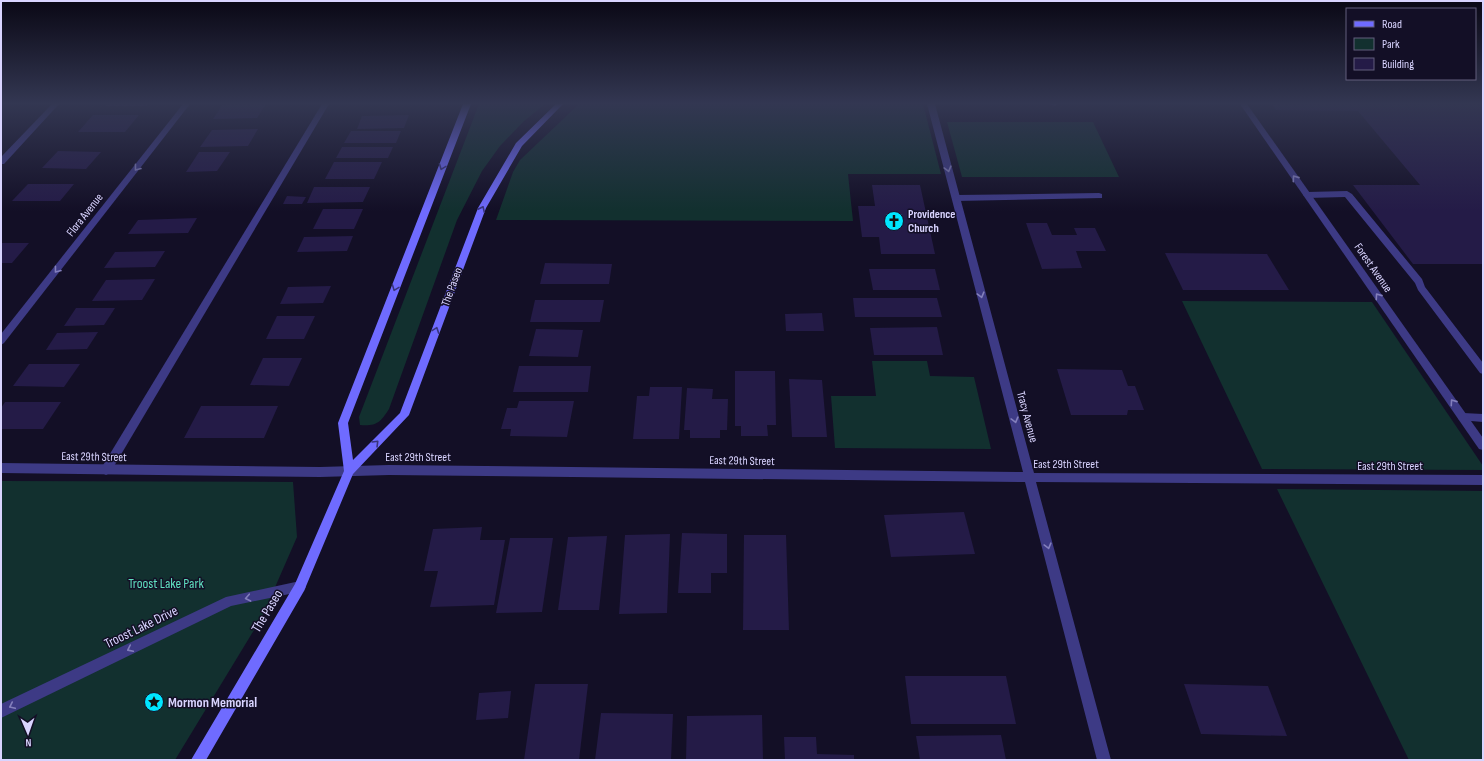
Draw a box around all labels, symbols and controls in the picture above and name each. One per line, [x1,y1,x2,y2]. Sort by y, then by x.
legend [1346,8,1476,80]
text: Road [1382,17,1402,32]
text: Park [1382,37,1400,52]
text: Building [1382,57,1414,72]
one-way arrow [135,163,142,170]
one-way arrow [439,163,447,170]
one-way arrow [944,166,952,172]
one-way arrow [1292,175,1300,182]
street label: Flora Avenue [63,190,107,240]
one-way arrow [477,206,485,213]
place label: Providence Church [908,207,955,236]
church icon: Providence Church [883,210,905,232]
street label: Forest Avenue [1351,240,1395,296]
street label: The Paseo [438,265,466,308]
one-way arrow [54,266,61,273]
one-way arrow [392,284,400,291]
one-way arrow [977,292,985,298]
one-way arrow [1375,293,1383,300]
one-way arrow [431,327,439,334]
street label: Tracy Avenue [1013,390,1041,444]
one-way arrow [1450,399,1458,406]
one-way arrow [1010,417,1018,424]
one-way arrow [371,440,379,448]
street label: East 29th Street [61,449,127,465]
street label: East 29th Street [385,450,451,465]
street label: East 29th Street [709,453,775,469]
street label: East 29th Street [1033,457,1099,472]
street label: East 29th Street [1357,459,1423,474]
one-way arrow [1043,543,1051,549]
park label: Troost Lake Park [128,575,204,592]
street label: The Paseo [248,586,286,636]
one-way arrow [245,593,251,601]
street label: Troost Lake Drive [102,602,180,652]
one-way arrow [126,644,134,652]
place icon: Mormon Memorial [143,691,165,713]
place label: Mormon Memorial [168,694,257,711]
one-way arrow [9,701,17,709]
north arrow [8,713,48,753]
text: N [25,736,31,749]

